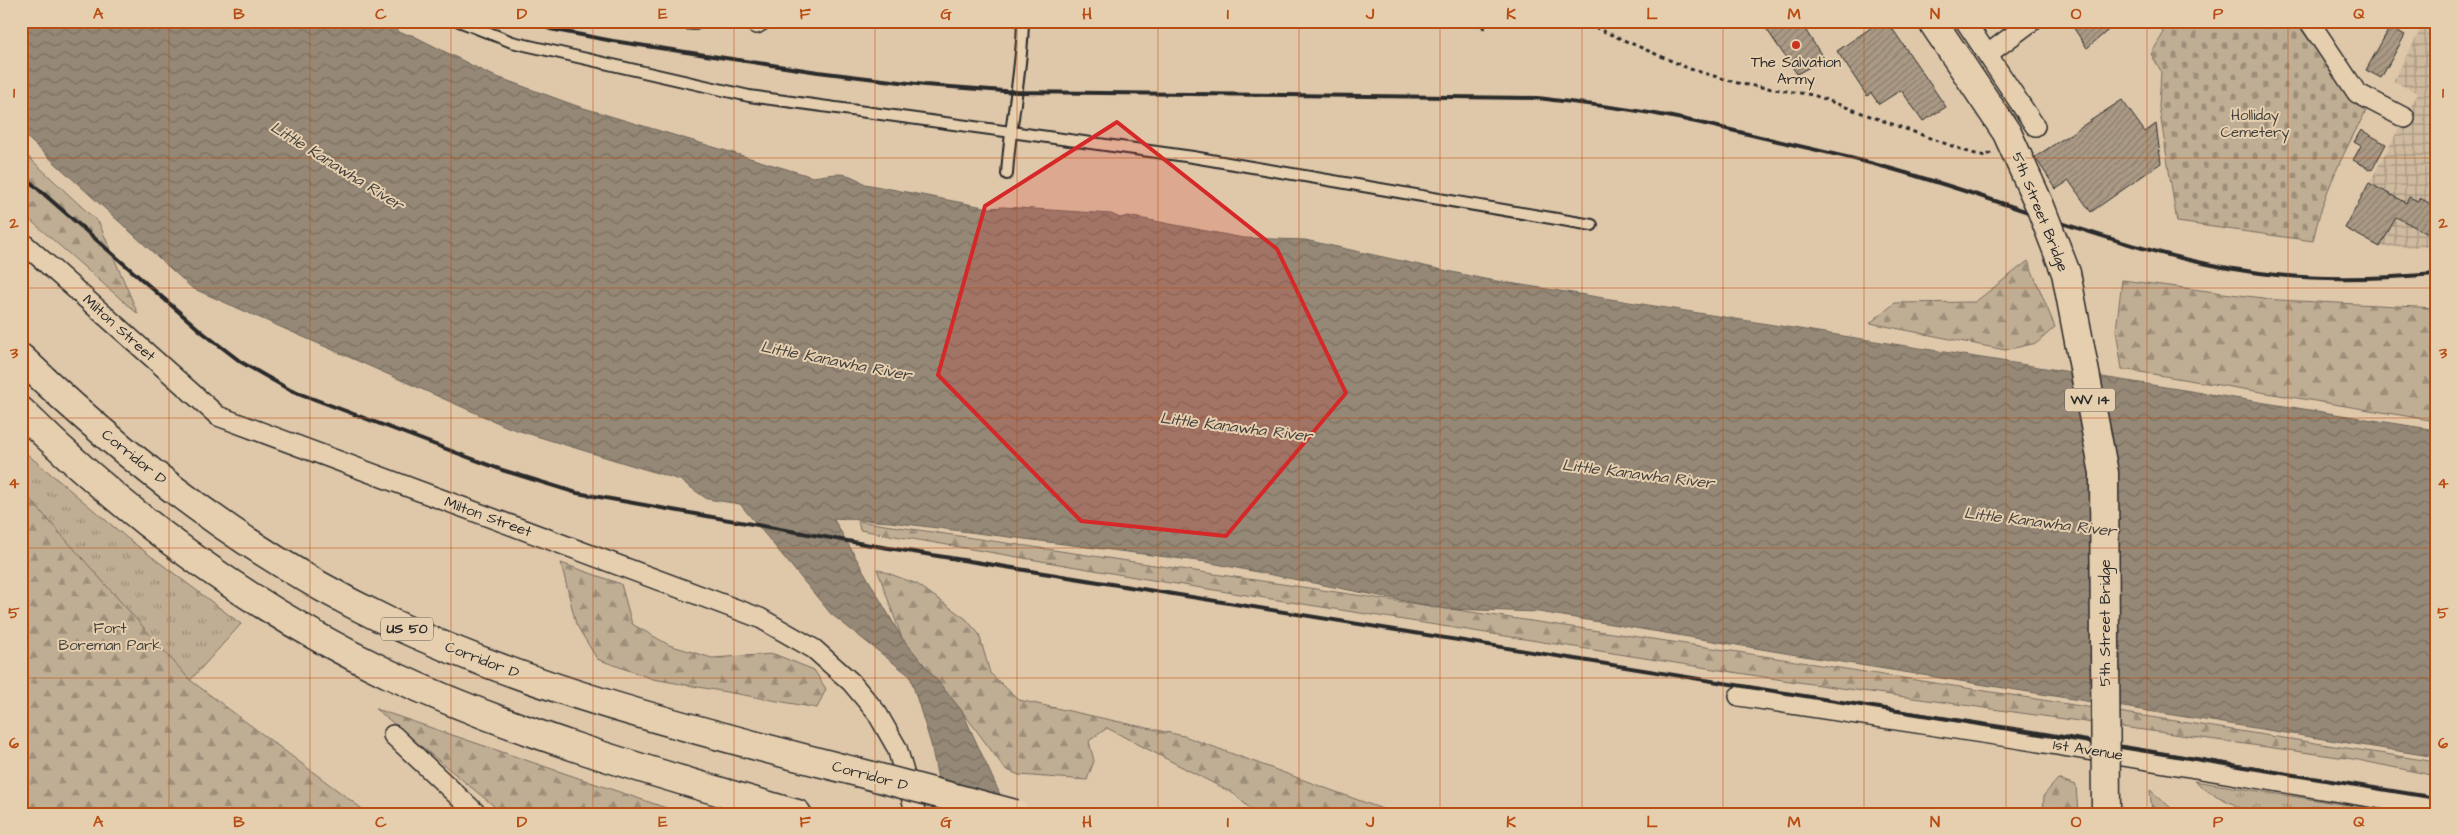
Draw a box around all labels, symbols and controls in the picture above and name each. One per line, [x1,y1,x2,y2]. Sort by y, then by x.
text: A [93,3,104,25]
text: B [233,3,245,25]
text: C [375,3,387,25]
text: D [517,3,528,25]
text: E [658,3,668,25]
text: F [799,3,811,25]
text: G [940,3,952,25]
text: H [1082,3,1092,25]
text: I [1227,3,1229,25]
text: J [1365,3,1375,25]
text: K [1506,3,1516,25]
text: L [1646,3,1658,25]
text: M [1787,3,1801,25]
text: N [1930,3,1940,25]
text: O [2071,3,2082,25]
text: P [2213,3,2224,25]
text: Q [2353,3,2365,25]
marker: The Salvation Army [1790,39,1802,51]
place label: The Salvation Army [1751,52,1842,91]
text: 1 [13,82,16,104]
text: 1 [2442,82,2445,104]
park label: Holliday Cemetery [2220,105,2290,144]
water label: Little Kanawha River [266,116,410,217]
street label: 5th Street Bridge [2006,149,2074,275]
text: 2 [8,212,19,234]
text: 2 [2437,212,2448,234]
street label: Milton Street [78,290,160,366]
water label: Little Kanawha River [759,336,915,387]
text: 3 [9,342,19,364]
text: 3 [2438,342,2448,364]
road number: WV 14 [2065,388,2115,412]
water label: Little Kanawha River [1159,407,1315,448]
street label: Corridor D [97,424,171,490]
water label: Little Kanawha River [1561,454,1717,495]
text: 4 [9,472,20,494]
text: 4 [2438,472,2449,494]
street label: Milton Street [441,492,535,542]
water label: Little Kanawha River [1963,502,2119,543]
street label: 5th Street Bridge [2095,559,2117,687]
text: 5 [8,602,20,624]
text: 5 [2437,602,2449,624]
park label: Fort Boreman Park [59,618,162,656]
road number: US 50 [381,618,433,640]
street label: Corridor D [442,636,522,684]
text: 6 [9,732,19,754]
text: 6 [2438,732,2448,754]
street label: 1st Avenue [2052,734,2124,766]
street label: Corridor D [830,756,911,796]
text: A [93,811,104,833]
text: B [233,811,245,833]
text: C [375,811,387,833]
text: D [517,811,528,833]
text: E [658,811,668,833]
text: F [799,811,811,833]
text: G [940,811,952,833]
text: H [1082,811,1092,833]
text: I [1227,811,1229,833]
text: J [1365,811,1375,833]
text: K [1506,811,1516,833]
text: L [1646,811,1658,833]
text: M [1787,811,1801,833]
text: N [1930,811,1940,833]
text: O [2071,811,2082,833]
text: P [2213,811,2224,833]
text: Q [2353,811,2365,833]

